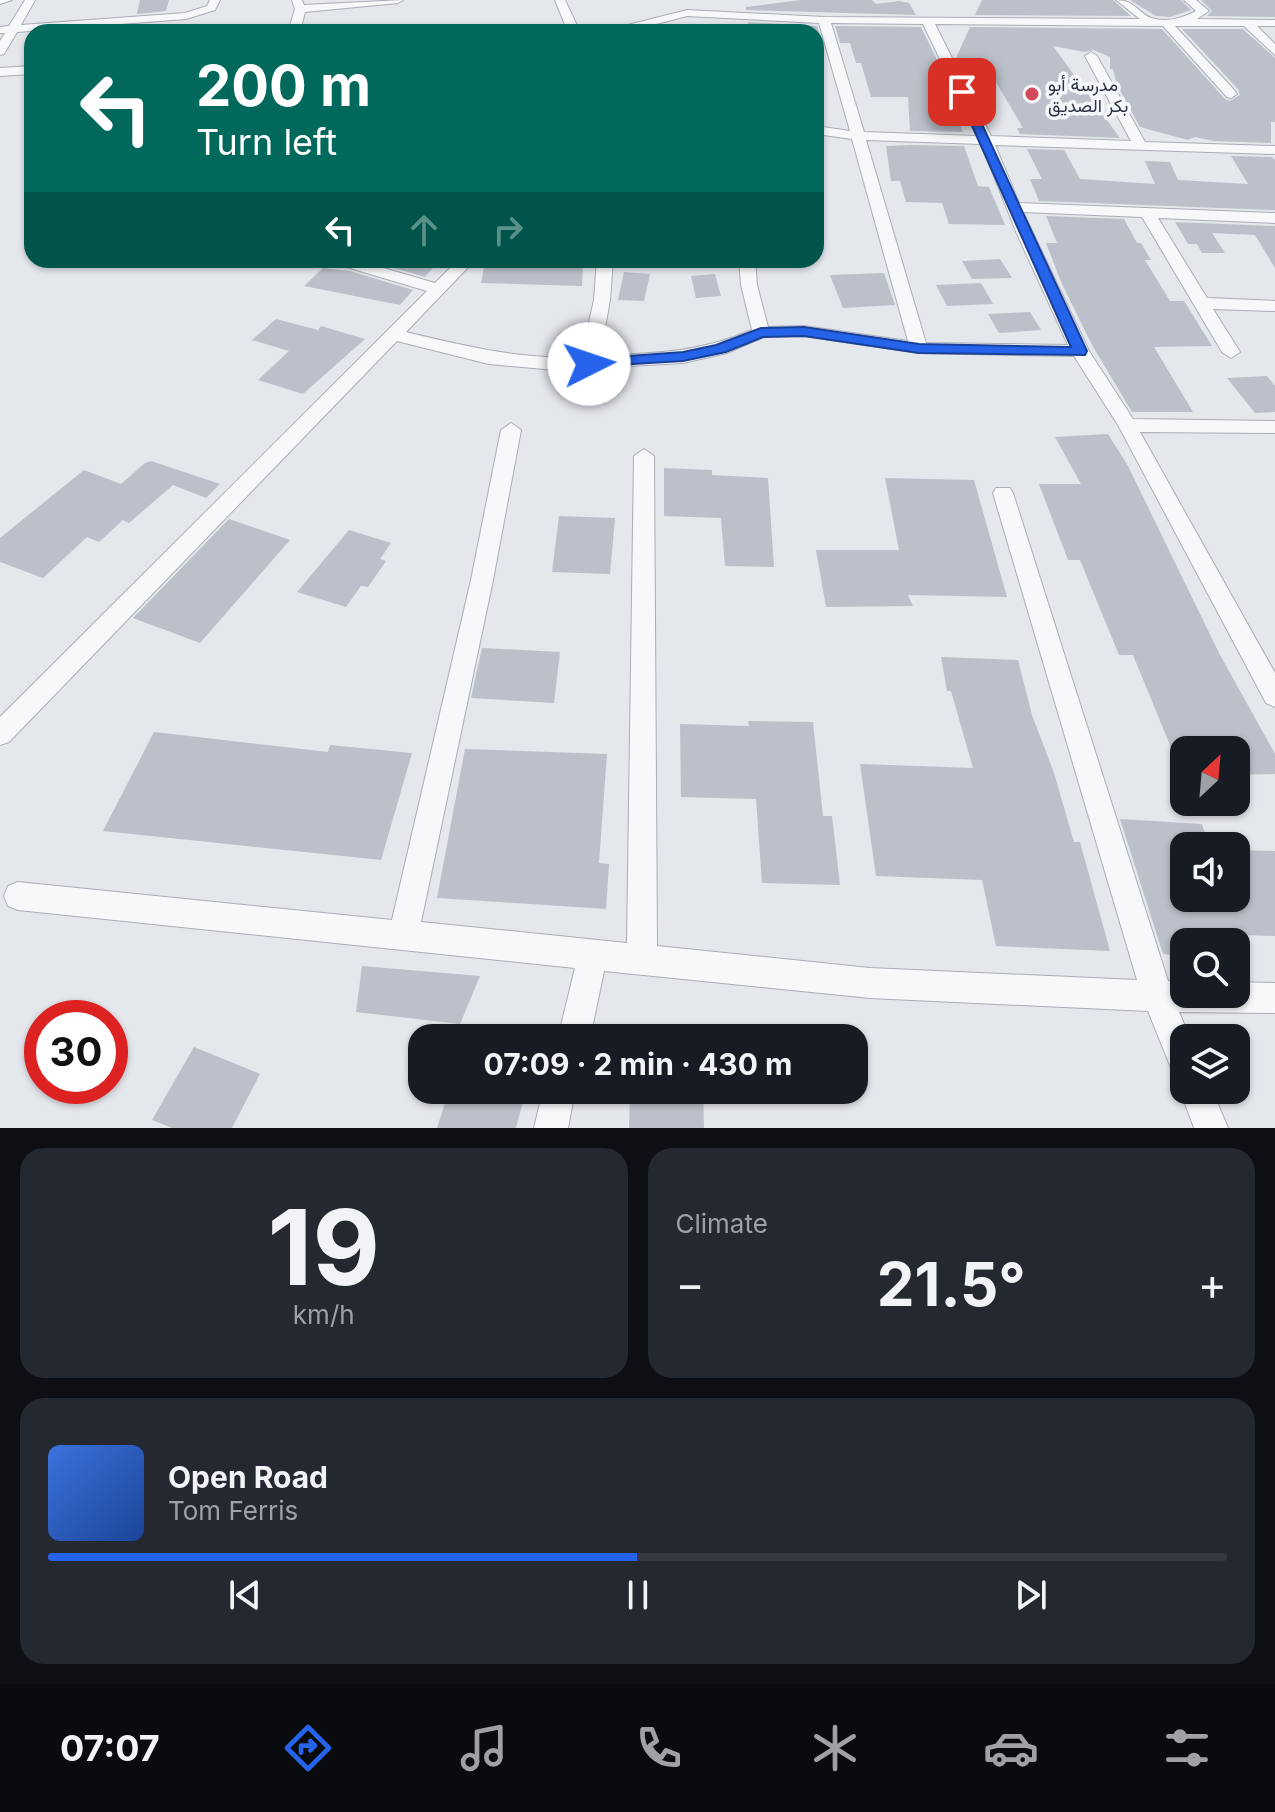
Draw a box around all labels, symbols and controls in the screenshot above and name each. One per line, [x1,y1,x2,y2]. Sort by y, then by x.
text: 200 m [196,52,371,120]
icon: left [64,56,168,160]
pin [928,58,996,126]
icon: arrive [940,70,984,114]
place label: مدرسة أبو بكر الصديق [1048,74,1128,117]
marker: مدرسة أبو بكر الصديق [1023,85,1041,103]
text: Turn left [196,120,337,164]
icon: left [318,208,362,252]
icon: ahead [402,208,446,252]
icon: right [486,208,530,252]
position arrow [547,322,631,406]
north arrow [1170,736,1250,816]
map controls [1170,736,1250,1104]
button: sound [1170,832,1250,912]
button: search [1170,928,1250,1008]
speed limit sign: 30 [24,1000,128,1104]
button: layers [1170,1024,1250,1104]
text: 07:09 · 2 min · 430 m [484,1046,792,1082]
text: 19 [268,1184,380,1310]
text: Climate [676,1208,768,1239]
text: 21.5° [877,1248,1026,1320]
text: − [676,1257,705,1311]
text: + [1198,1257,1227,1311]
text: km/h [293,1299,355,1330]
text: Open Road [168,1459,328,1495]
text: Tom Ferris [168,1495,298,1526]
icon: previous [223,1573,267,1617]
icon: pause [616,1573,660,1617]
icon: next [1009,1573,1053,1617]
icon: directions [280,1720,336,1776]
icon: music [456,1720,512,1776]
icon: phone [631,1720,687,1776]
icon: climate [807,1720,863,1776]
icon: car [983,1720,1039,1776]
icon: filters [1159,1720,1215,1776]
text: 07:07 [60,1726,160,1770]

